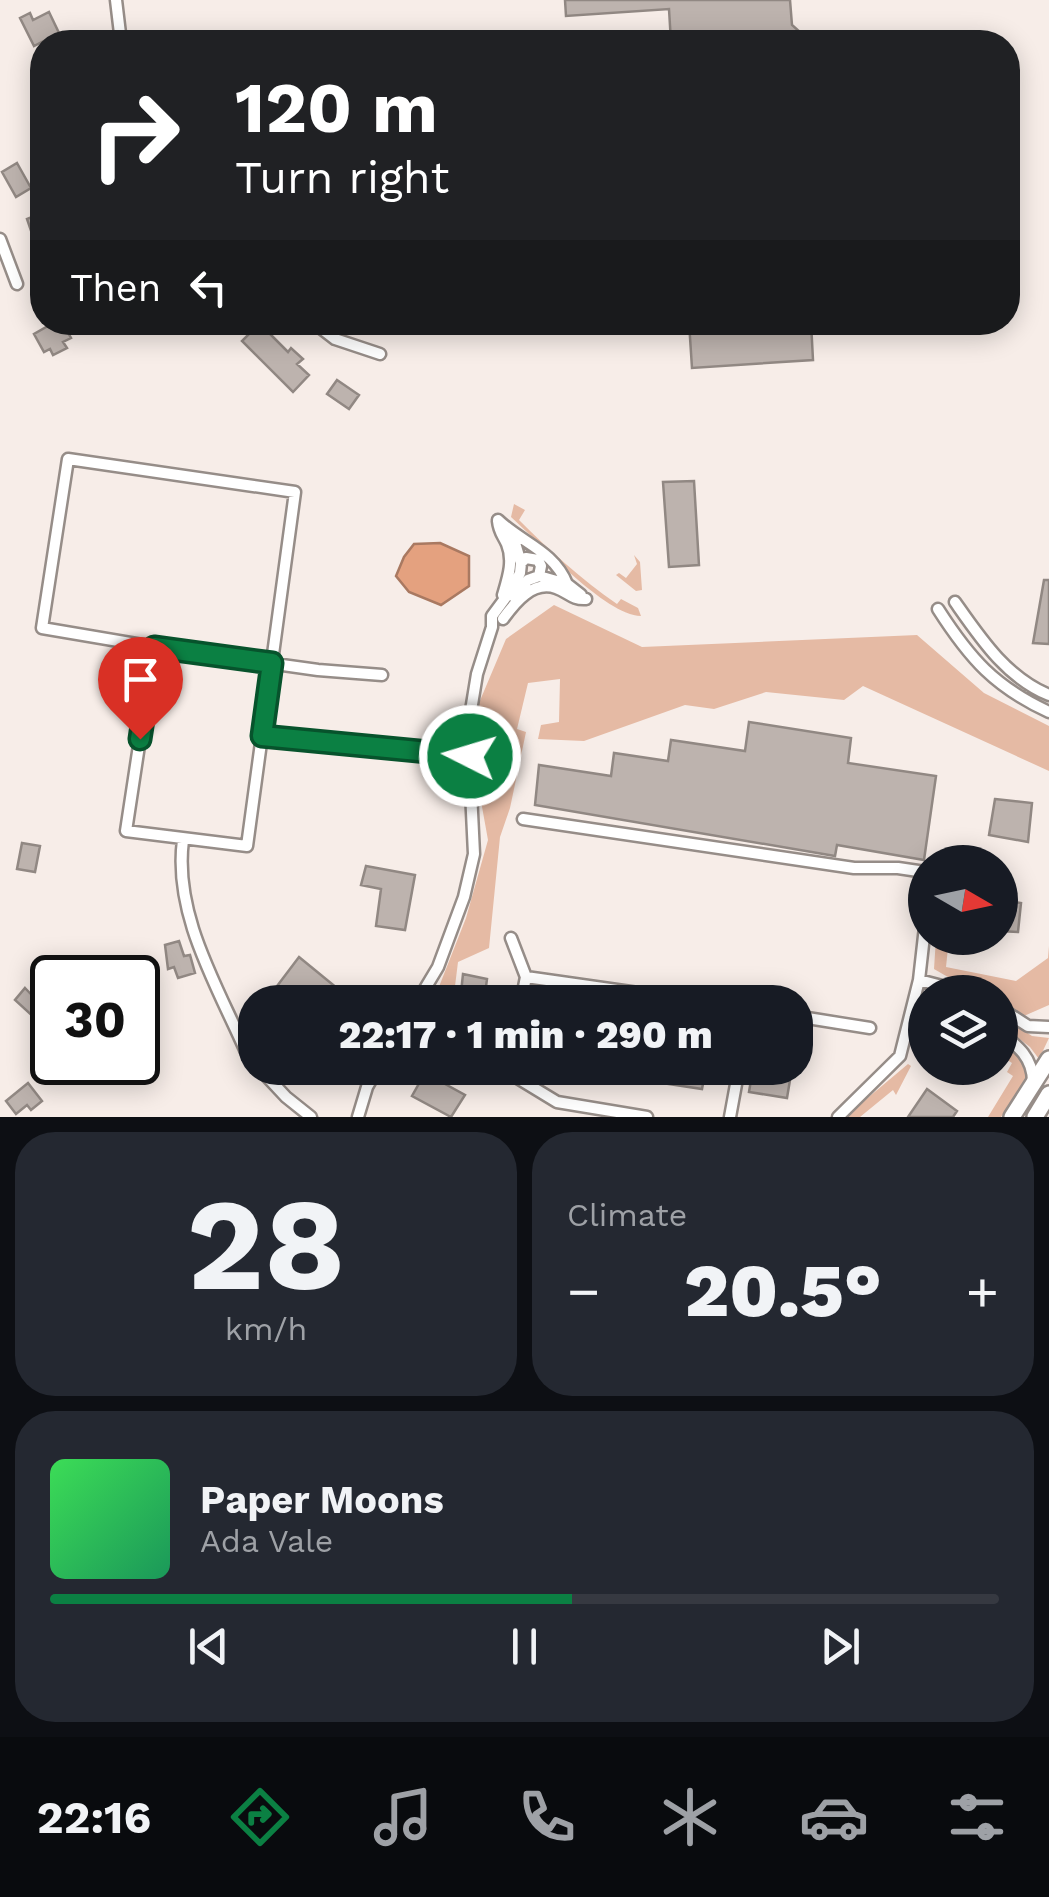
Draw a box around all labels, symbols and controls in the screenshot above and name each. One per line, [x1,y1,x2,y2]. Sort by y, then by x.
text: 120 m [235,67,438,149]
icon: right [70,70,200,200]
text: Turn right [235,151,449,204]
icon: left [181,260,236,315]
text: Then [70,266,161,310]
pin [98,637,183,740]
icon: arrive [113,652,168,707]
position arrow [418,704,522,808]
north arrow [908,845,1018,955]
map controls [908,845,1018,1085]
speed limit sign: 30 [30,955,160,1085]
button: layers [908,975,1018,1085]
text: 22:17 · 1 min · 290 m [338,1013,713,1057]
text: 28 [187,1168,346,1321]
text: Climate [567,1196,687,1234]
text: 20.5° [684,1246,882,1334]
text: − [567,1259,600,1323]
text: + [966,1259,999,1323]
text: km/h [225,1310,307,1348]
text: Paper Moons [200,1478,444,1522]
text: Ada Vale [200,1522,333,1560]
icon: previous [181,1619,236,1674]
icon: pause [497,1619,552,1674]
icon: next [813,1619,868,1674]
icon: directions [225,1782,295,1852]
icon: music [368,1782,438,1852]
icon: phone [512,1782,582,1852]
icon: climate [655,1782,725,1852]
icon: car [799,1782,869,1852]
icon: filters [942,1782,1012,1852]
text: 22:16 [37,1791,151,1844]

